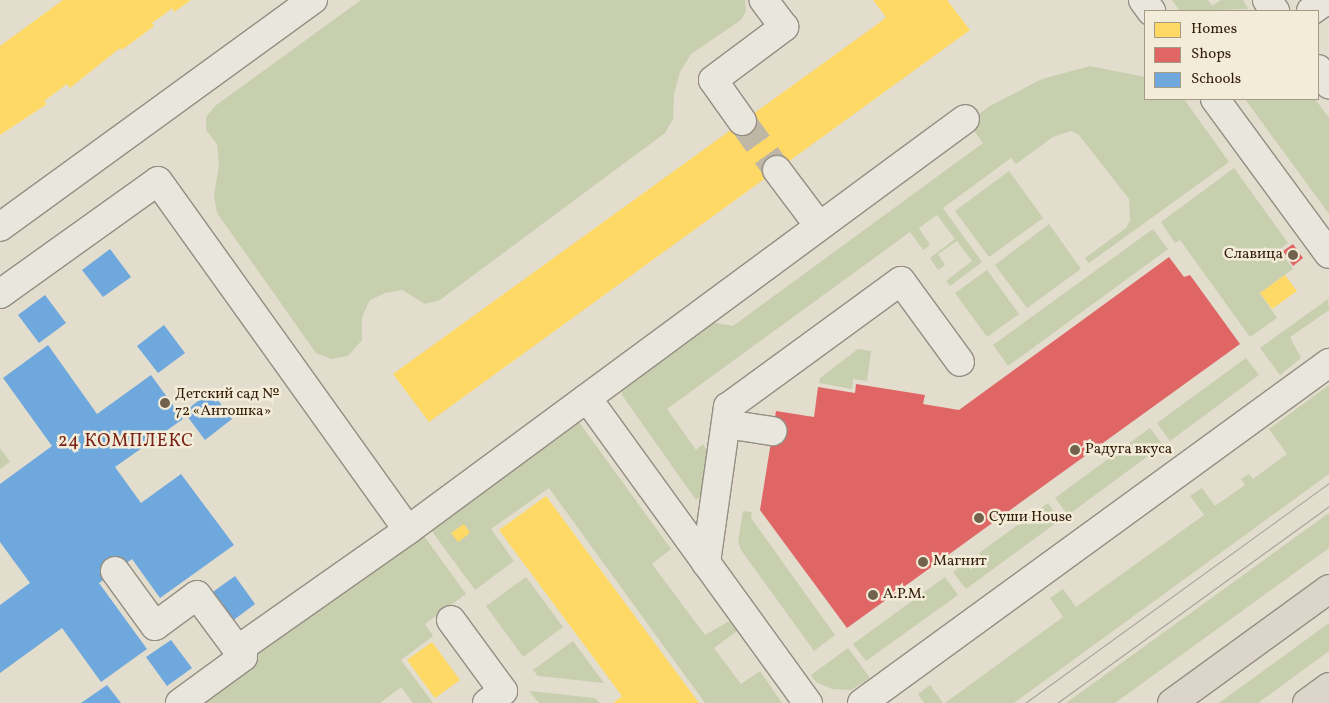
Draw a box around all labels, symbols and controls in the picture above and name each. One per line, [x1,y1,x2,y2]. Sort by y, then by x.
legend [1144,10,1319,100]
text: Homes [1191,19,1237,40]
text: Shops [1191,44,1231,65]
text: Schools [1191,69,1241,90]
place label: Славица [1224,246,1283,264]
marker: Славица [1287,249,1299,261]
place label: Детский сад № 72 «Антошка» [175,385,280,420]
marker: Детский сад № 72 «Антошка» [159,397,171,409]
district label: 24 КОМПЛЕКС [57,431,195,453]
place label: Радуга вкуса [1085,441,1172,459]
marker: Радуга вкуса [1069,444,1081,456]
place label: Суши House [989,509,1072,527]
marker: Суши House [973,512,985,524]
place label: Магнит [933,553,987,571]
marker: Магнит [917,556,929,568]
place label: А.Р.М. [883,586,925,604]
marker: А.Р.М. [867,589,879,601]

